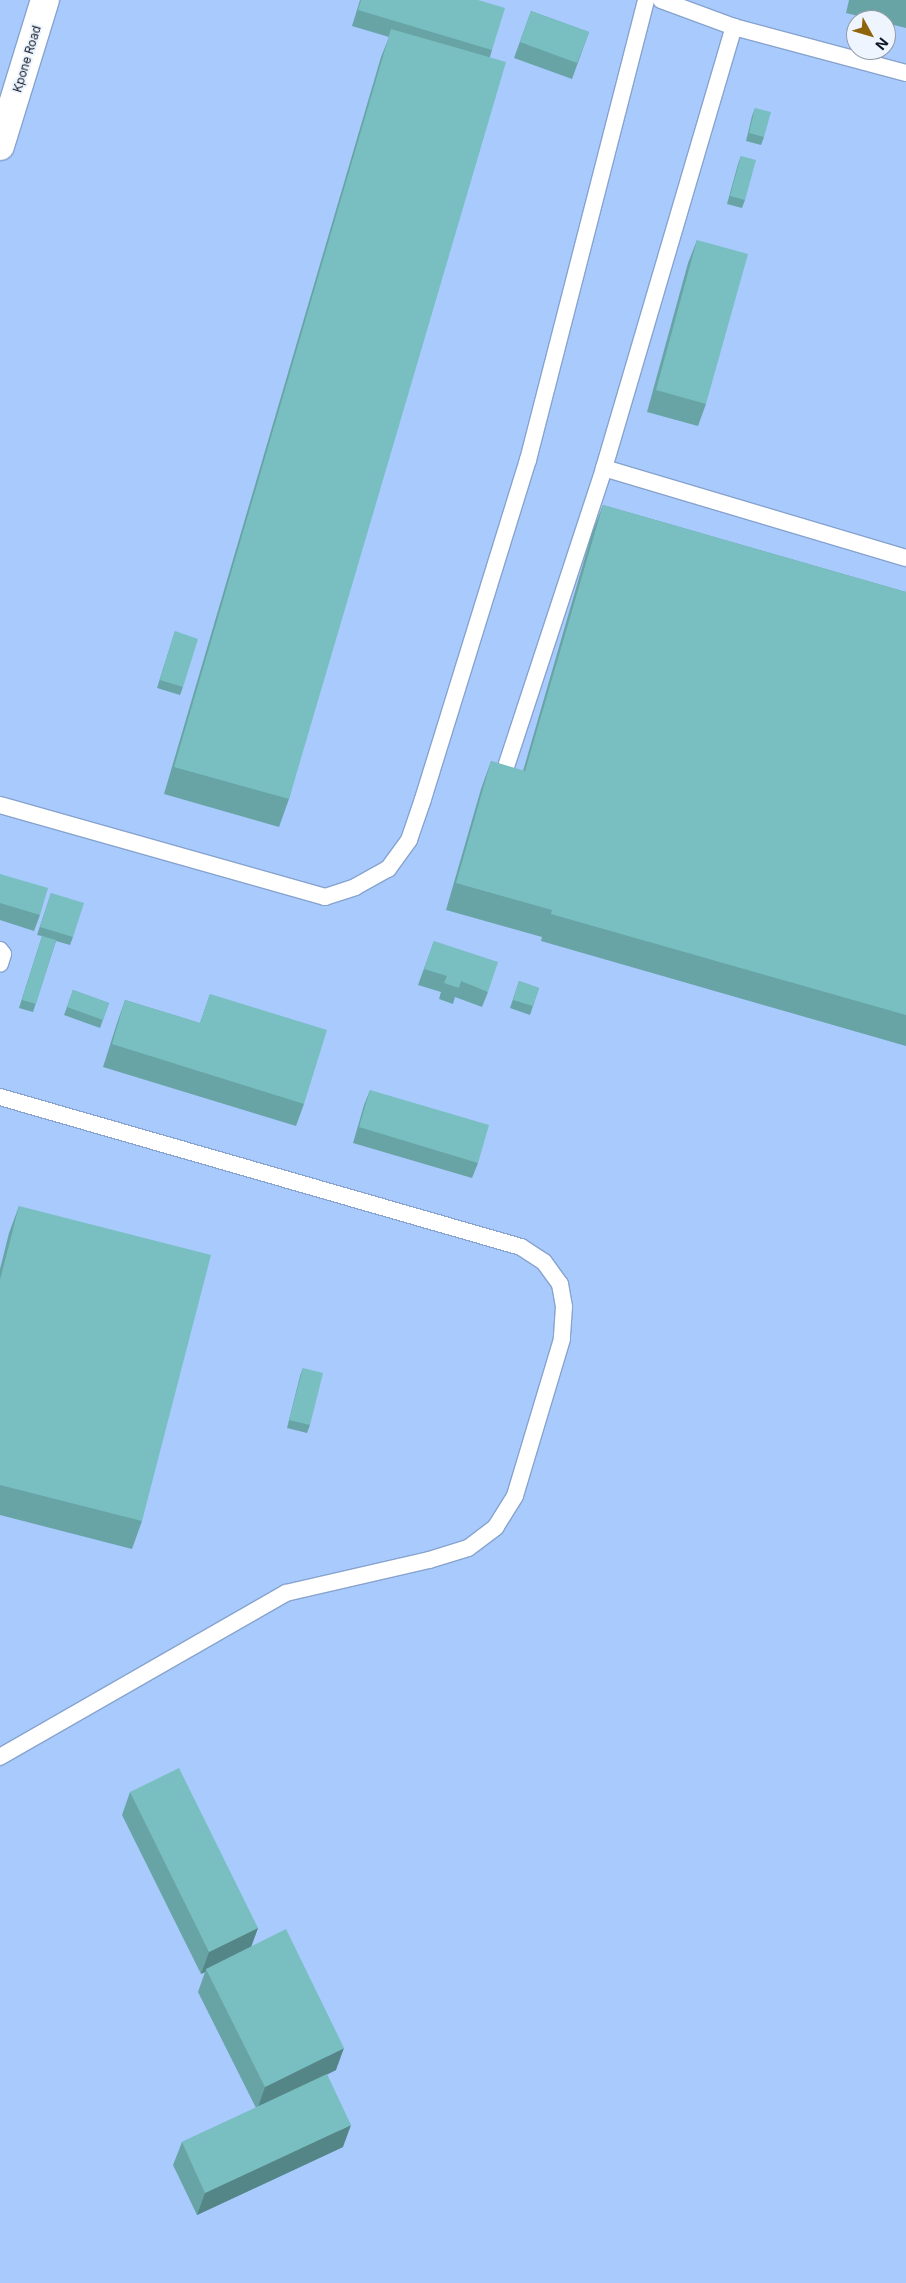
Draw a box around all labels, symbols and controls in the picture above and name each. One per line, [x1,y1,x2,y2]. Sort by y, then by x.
north arrow [846,10,896,60]
street label: Kpone Road [10,24,44,94]
text: N [872,35,892,54]

